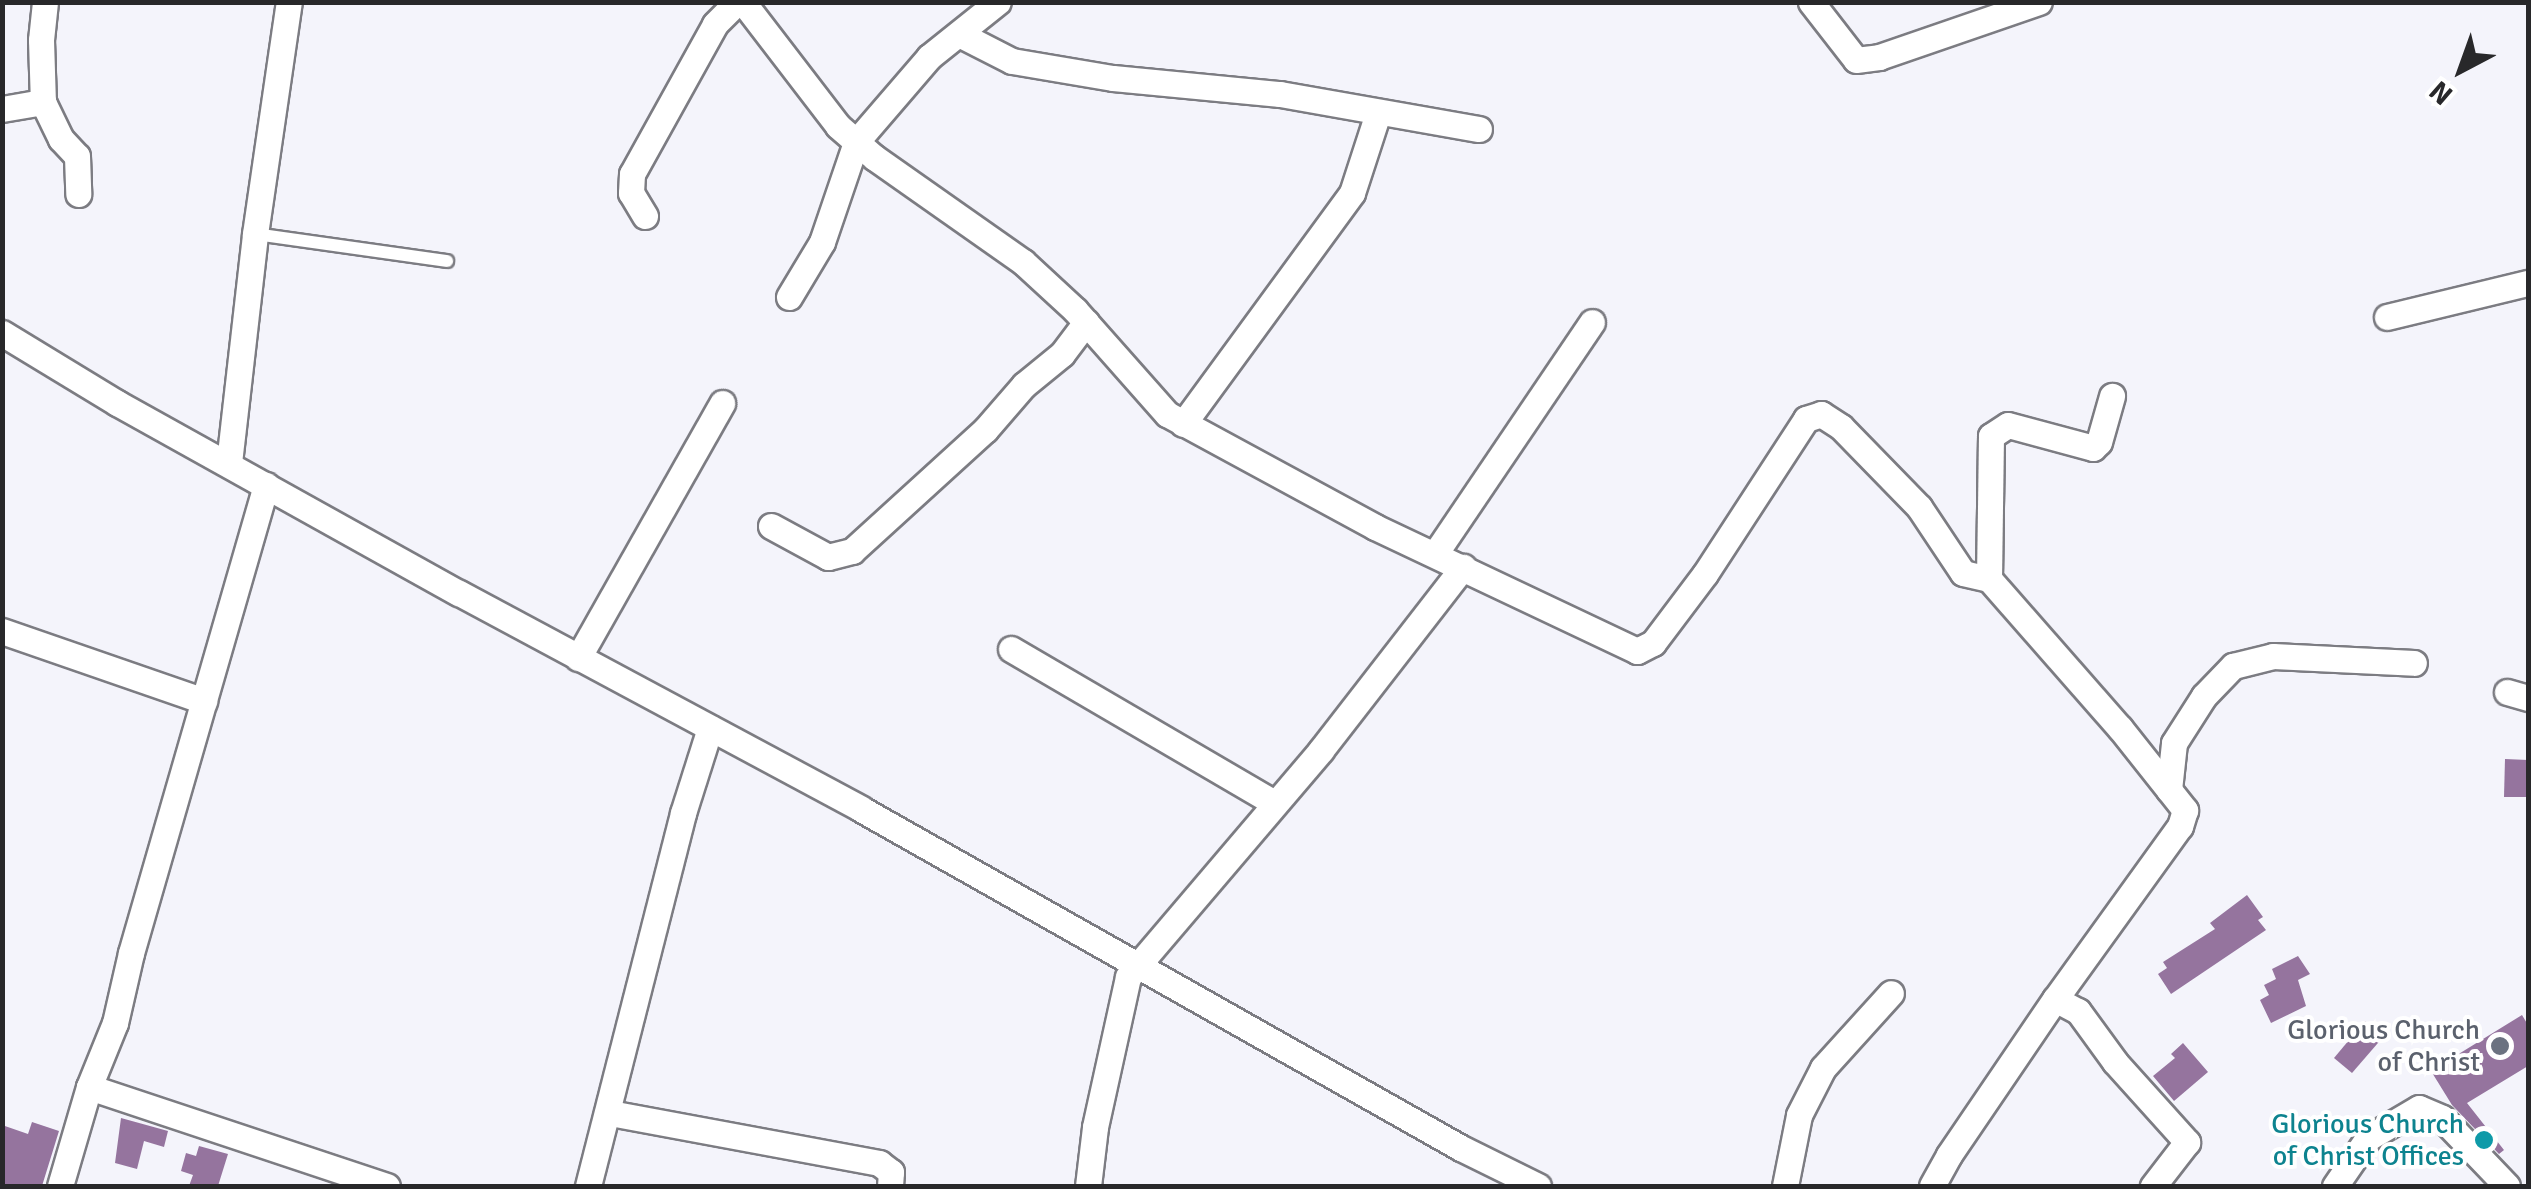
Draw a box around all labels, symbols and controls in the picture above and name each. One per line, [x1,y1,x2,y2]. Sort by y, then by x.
north arrow [2411,20,2511,120]
text: N [2423,73,2460,112]
place label: Glorious Church of Christ [2287,1013,2480,1079]
marker: Glorious Church of Christ [2489,1035,2511,1057]
place label: Glorious Church of Christ Offices [2271,1107,2464,1173]
marker: Glorious Church of Christ Offices [2473,1129,2495,1151]

